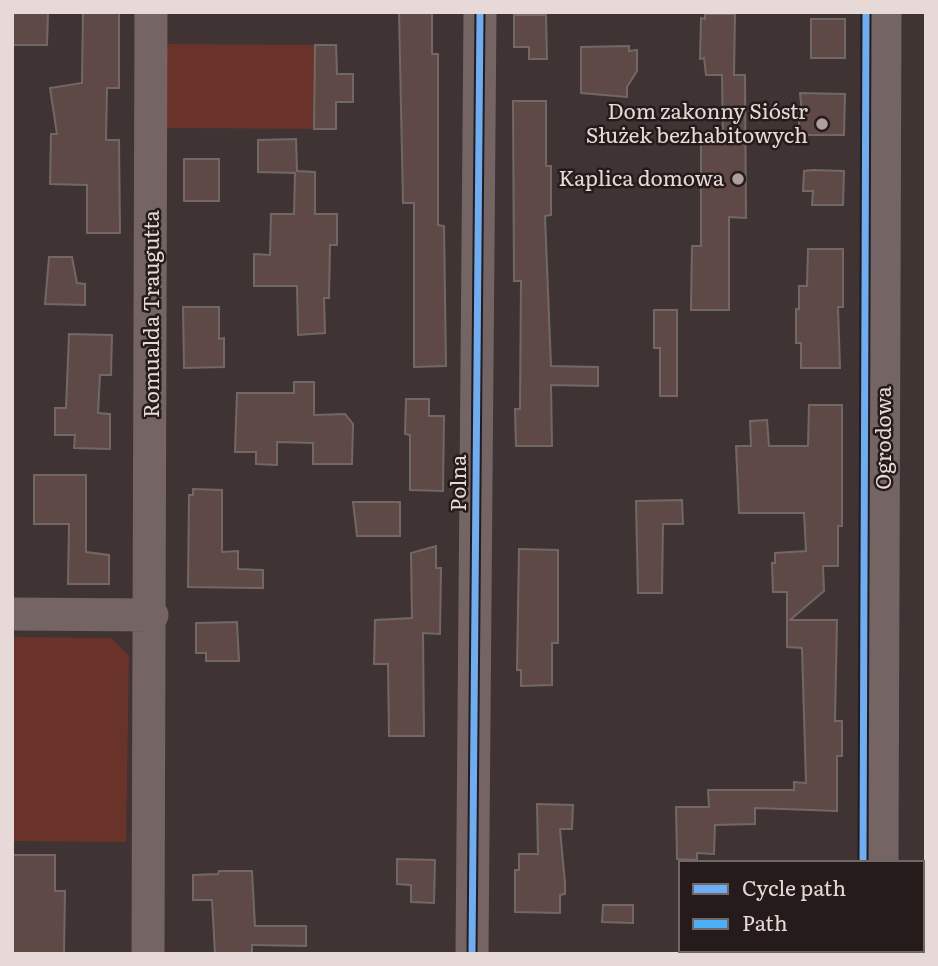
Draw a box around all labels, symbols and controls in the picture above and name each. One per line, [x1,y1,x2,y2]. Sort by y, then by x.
place label: Dom zakonny Sióstr Służek bezhabitowych [586,94,808,149]
marker: Dom zakonny Sióstr Służek bezhabitowych [814,116,830,132]
place label: Kaplica domowa [558,161,725,192]
marker: Kaplica domowa [730,171,746,187]
street label: Romualda Traugutta [134,209,165,418]
street label: Ogrodowa [866,386,897,490]
street label: Polna [441,454,472,511]
legend [679,861,924,952]
text: Cycle path [742,871,846,902]
text: Path [742,906,788,937]

